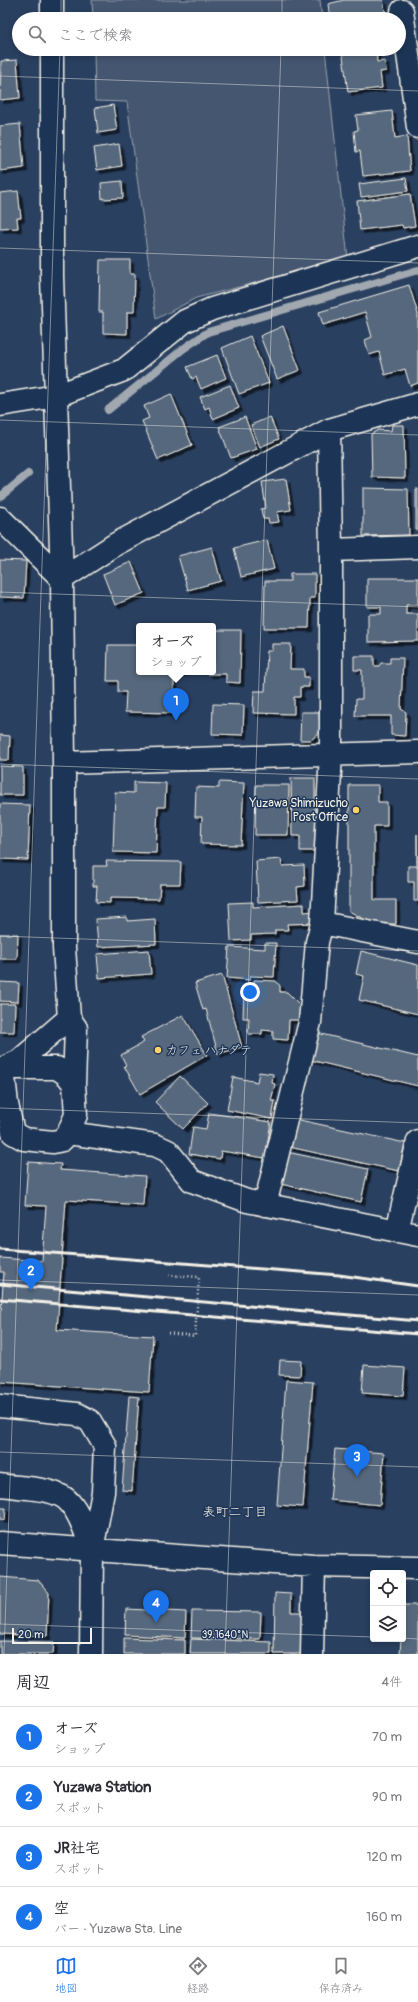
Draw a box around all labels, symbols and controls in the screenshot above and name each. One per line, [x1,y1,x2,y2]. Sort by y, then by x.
search box [12,12,406,56]
icon: search [26,23,48,45]
text: ここで検索 [58,26,133,45]
popup [136,623,216,675]
text: オーズ [150,632,194,651]
text: ショップ [150,654,202,670]
pin: 1 [163,688,189,721]
place label: Yuzawa Shimizucho Post Office [248,796,349,825]
marker: Yuzawa Shimizucho Post Office [351,805,361,815]
your location [240,982,260,1002]
place label: カフェ ハナダテ [166,1043,252,1058]
marker: カフェ ハナダテ [153,1045,163,1055]
pin: 2 [18,1258,44,1291]
pin: 3 [344,1444,370,1477]
district label: 表町二丁目 [202,1504,268,1520]
map controls [370,1570,406,1642]
button: locate [370,1570,406,1606]
pin: 4 [143,1590,169,1623]
button: layers [370,1606,406,1642]
scale bar [12,1626,92,1645]
text: 20 m [18,1628,44,1641]
text: 39.1640°N [202,1629,248,1641]
text: 周辺 [16,1672,50,1693]
text: 4件 [381,1674,402,1690]
text: オーズ [54,1719,98,1738]
text: 1 [26,1729,32,1745]
text: 70 m [372,1729,402,1745]
text: ショップ [54,1741,105,1757]
text: Yuzawa Station [54,1778,151,1797]
text: 2 [25,1789,33,1805]
text: 90 m [372,1789,402,1805]
text: スポット [54,1800,106,1816]
text: JR社宅 [54,1839,100,1858]
text: 3 [25,1849,33,1865]
text: 120 m [366,1849,402,1865]
text: スポット [54,1861,106,1877]
text: 空 [54,1899,69,1918]
text: 4 [25,1909,33,1925]
text: 160 m [366,1909,402,1925]
text: バー · Yuzawa Sta. Line [54,1921,182,1937]
tab: 地図 [55,1955,77,1995]
tab: 経路 [187,1955,209,1995]
tab: 保存済み [319,1955,363,1995]

